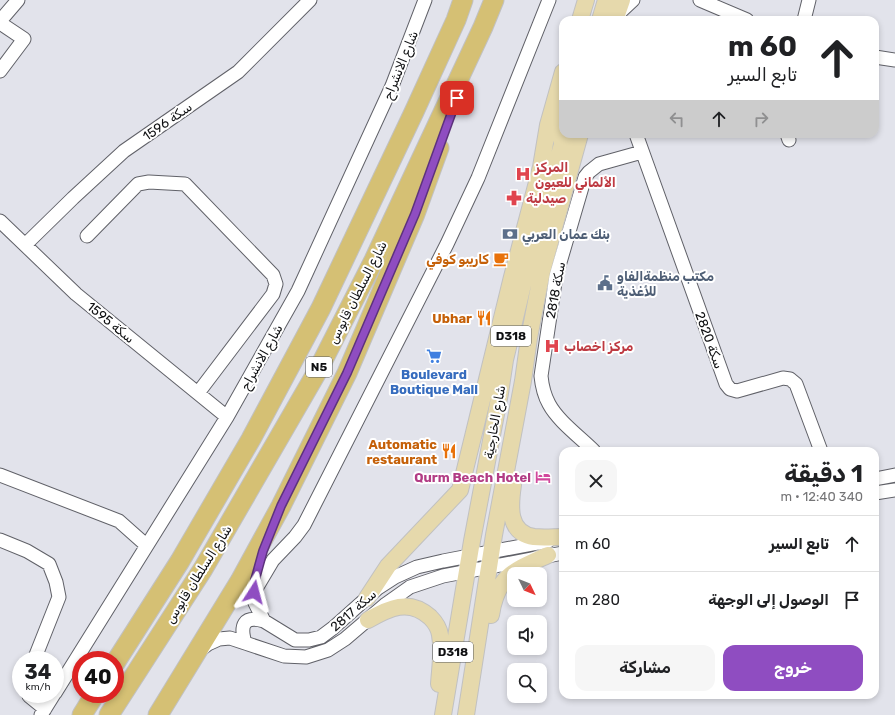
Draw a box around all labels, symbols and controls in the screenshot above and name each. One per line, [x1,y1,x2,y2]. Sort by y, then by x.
street label: شارع الانشراح [380,29,423,103]
text: 60 m [728,30,797,63]
icon: ahead [811,32,863,84]
text: تابع السير [728,64,797,86]
pin [440,81,474,115]
icon: arrive [446,87,468,109]
street label: سكة 1596 [140,99,195,144]
icon: left [666,108,688,130]
icon: ahead [708,108,730,130]
icon: right [750,108,772,130]
place label: المركز الألماني للعيون [534,160,616,193]
hospital icon: المركز الألماني للعيون [514,165,532,183]
pharmacy icon: صيدلية [505,189,523,207]
place label: صيدلية [526,191,566,206]
bank icon: بنك عمان العربي [501,225,519,243]
place label: بنك عمان العربي [522,227,610,245]
street label: شارع السلطان قابوس [325,238,392,347]
cafe icon: كاريبو كوفي [492,250,510,268]
place label: كاريبو كوفي [426,252,489,270]
street label: سكة 2818 [543,260,568,320]
place label: مكتب منظمةالفاو للأغذية [617,269,714,299]
public building icon: مكتب منظمةالفاو للأغذية [596,274,614,292]
street label: سكة 1595 [84,299,137,346]
restaurant icon: Ubhar [475,309,493,327]
street label: سكة 2820 [692,310,727,371]
place label: Ubhar [432,311,472,326]
street label: شارع الانشراح [237,322,287,394]
road number: D318 [491,326,531,346]
hospital icon: مركز اخصاب [543,337,561,355]
place label: مركز اخصاب [564,339,633,354]
supermarket icon: Boulevard Boutique Mall [425,347,443,365]
road number: N5 [306,357,332,377]
place label: Boulevard Boutique Mall [390,367,478,397]
street label: شارع الخارجية [481,384,510,460]
place label: Automatic restaurant [366,437,437,467]
restaurant icon: Automatic restaurant [440,442,458,460]
button: close [575,460,617,502]
text: 1 دقيقة [784,460,863,488]
hotel icon: Qurm Beach Hotel [534,468,552,486]
place label: Qurm Beach Hotel [414,470,531,485]
text: 340 m · 12:40 [781,489,863,504]
street label: شارع السلطان قابوس [162,522,236,627]
icon: ahead [841,533,863,555]
text: 60 m [575,535,611,553]
text: تابع السير [769,535,829,553]
north arrow [507,567,547,607]
map controls [507,567,547,703]
position arrow [233,571,275,613]
street label: سكة 2817 [327,586,379,634]
icon: arrive [841,589,863,611]
text: 280 m [575,591,620,609]
text: الوصول إلى الوجهة [708,591,829,609]
button: sound [507,615,547,655]
road number: D318 [433,642,473,662]
button: مشاركة [575,645,715,691]
button: خروج [723,645,863,691]
speed limit sign: 40 [72,651,124,703]
text: 34 [25,660,51,684]
button: search [507,663,547,703]
text: km/h [26,681,50,693]

